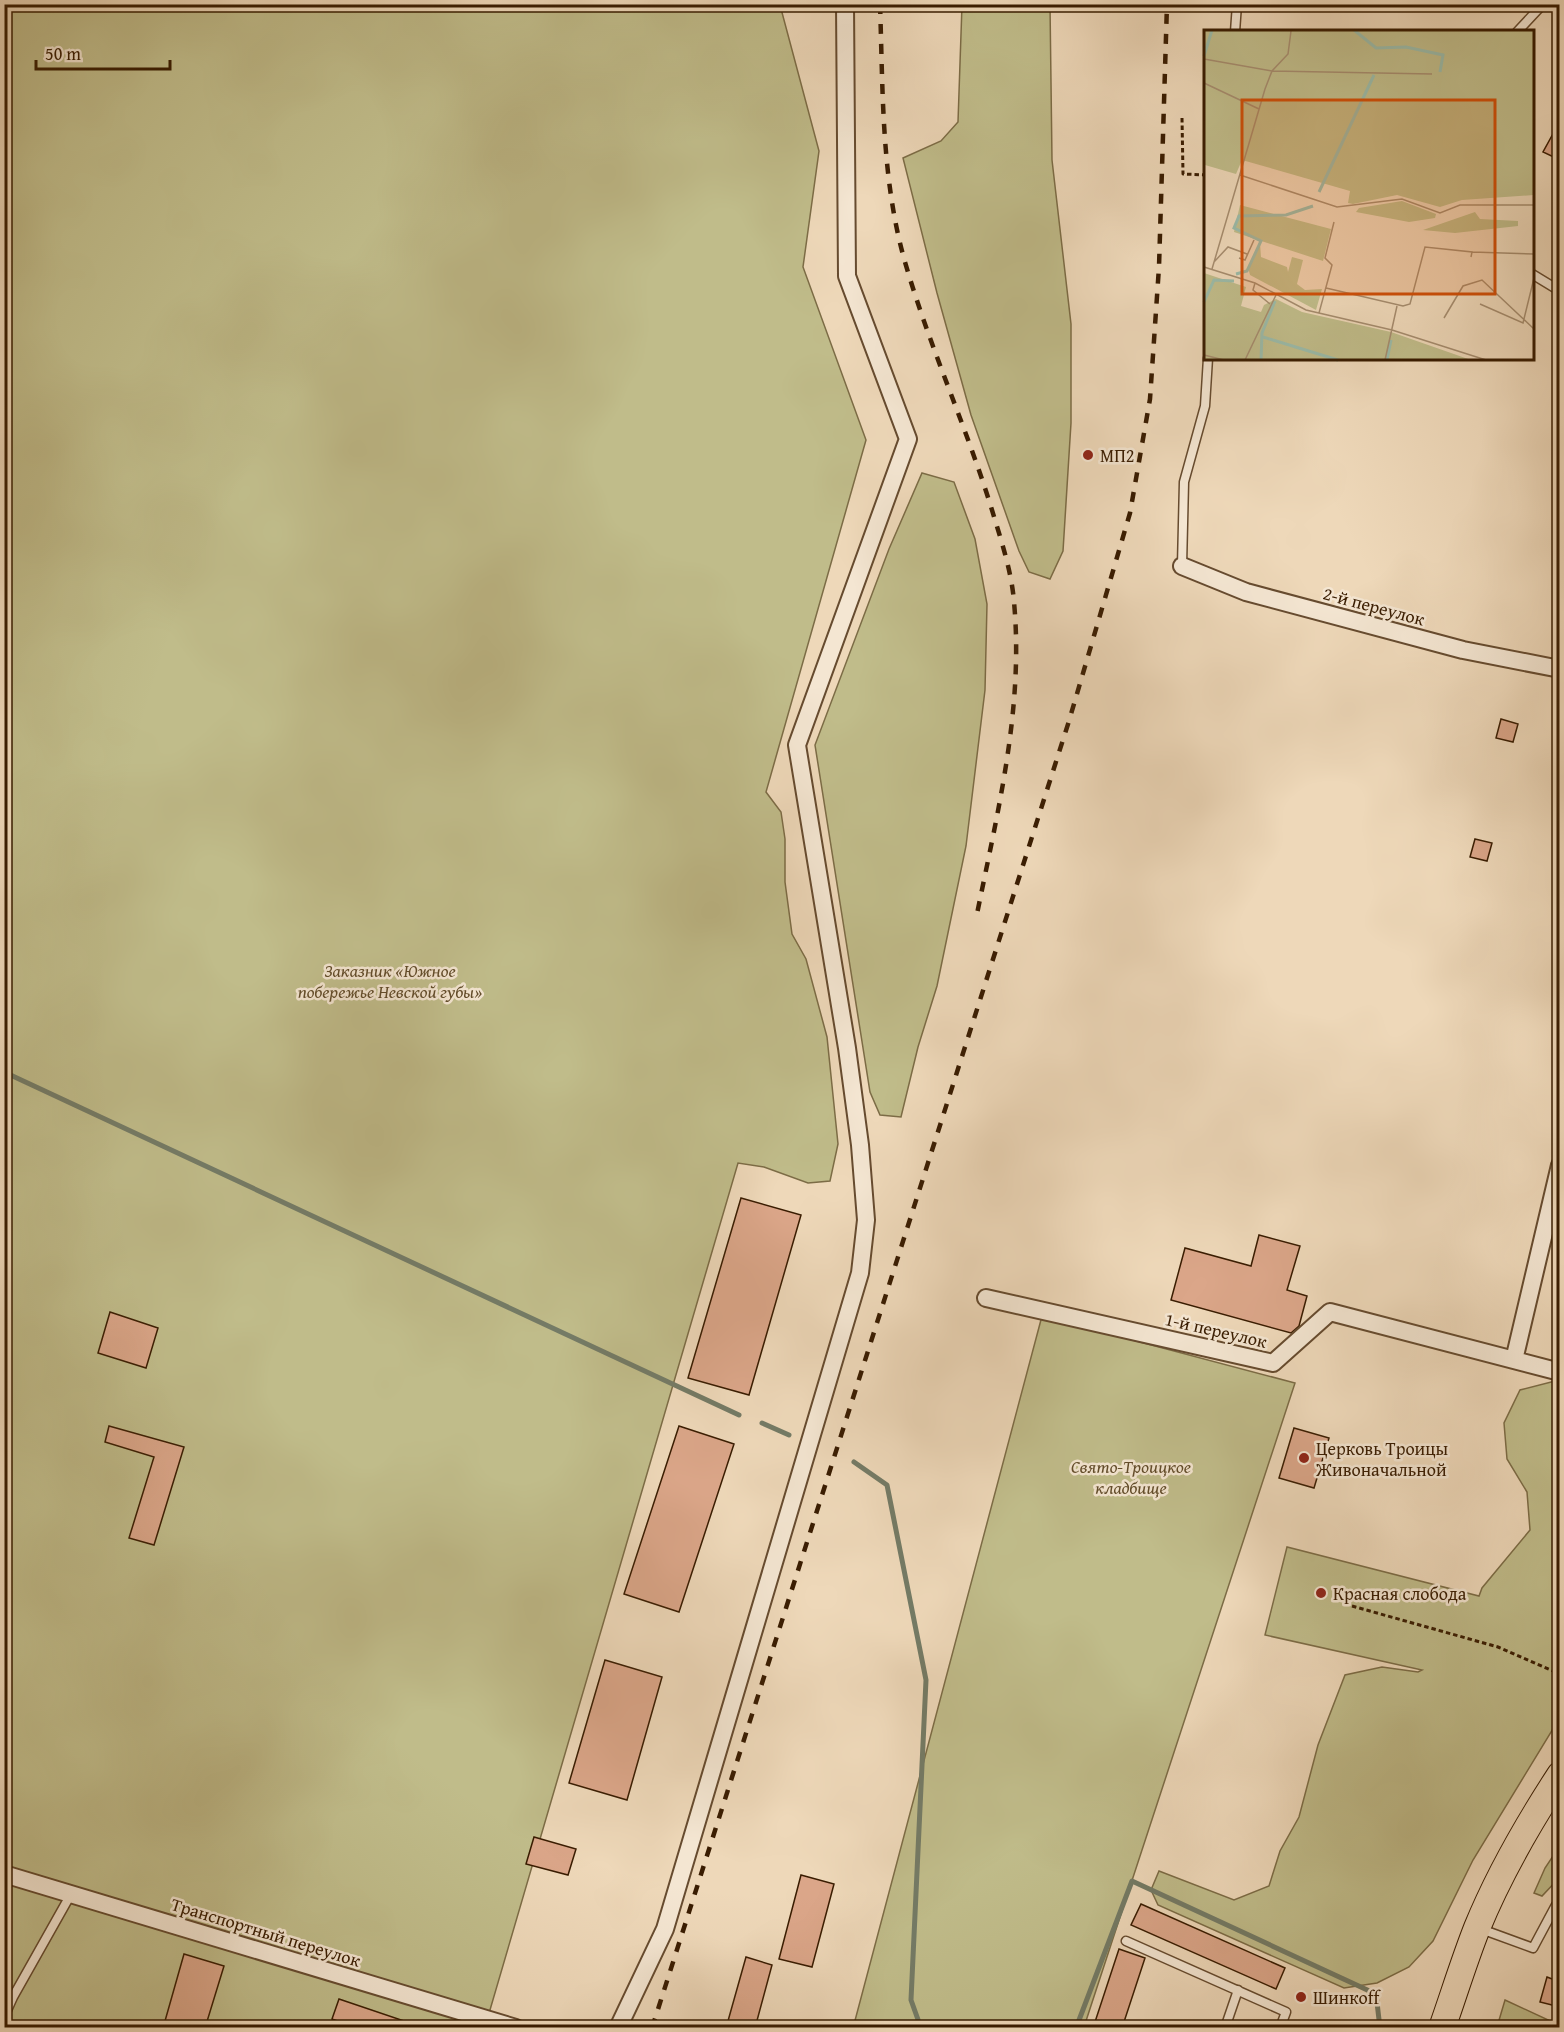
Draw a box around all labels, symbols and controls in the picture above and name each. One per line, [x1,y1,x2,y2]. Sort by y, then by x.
inset map [1204,30,1534,360]
scale bar [36,33,170,71]
text: 50 m [45,40,81,67]
place label: МП2 [1100,442,1134,469]
marker: МП2 [1081,448,1095,462]
street label: 2-й переулок [1320,580,1428,633]
park label: Заказник «Южное побережье Невской губы» [298,957,482,1005]
street label: 1-й переулок [1162,1305,1270,1355]
place label: Церковь Троицы Живоначальной [1315,1435,1449,1483]
marker: Церковь Троицы Живоначальной [1297,1451,1311,1465]
park label: Свято-Троицкое кладбище [1071,1453,1191,1501]
place label: Красная слобода [1333,1580,1467,1607]
marker: Красная слобода [1314,1586,1328,1600]
street label: Транспортный переулок [168,1890,365,1974]
place label: Шинкoff [1313,1984,1382,2011]
marker: Шинкoff [1294,1990,1308,2004]

